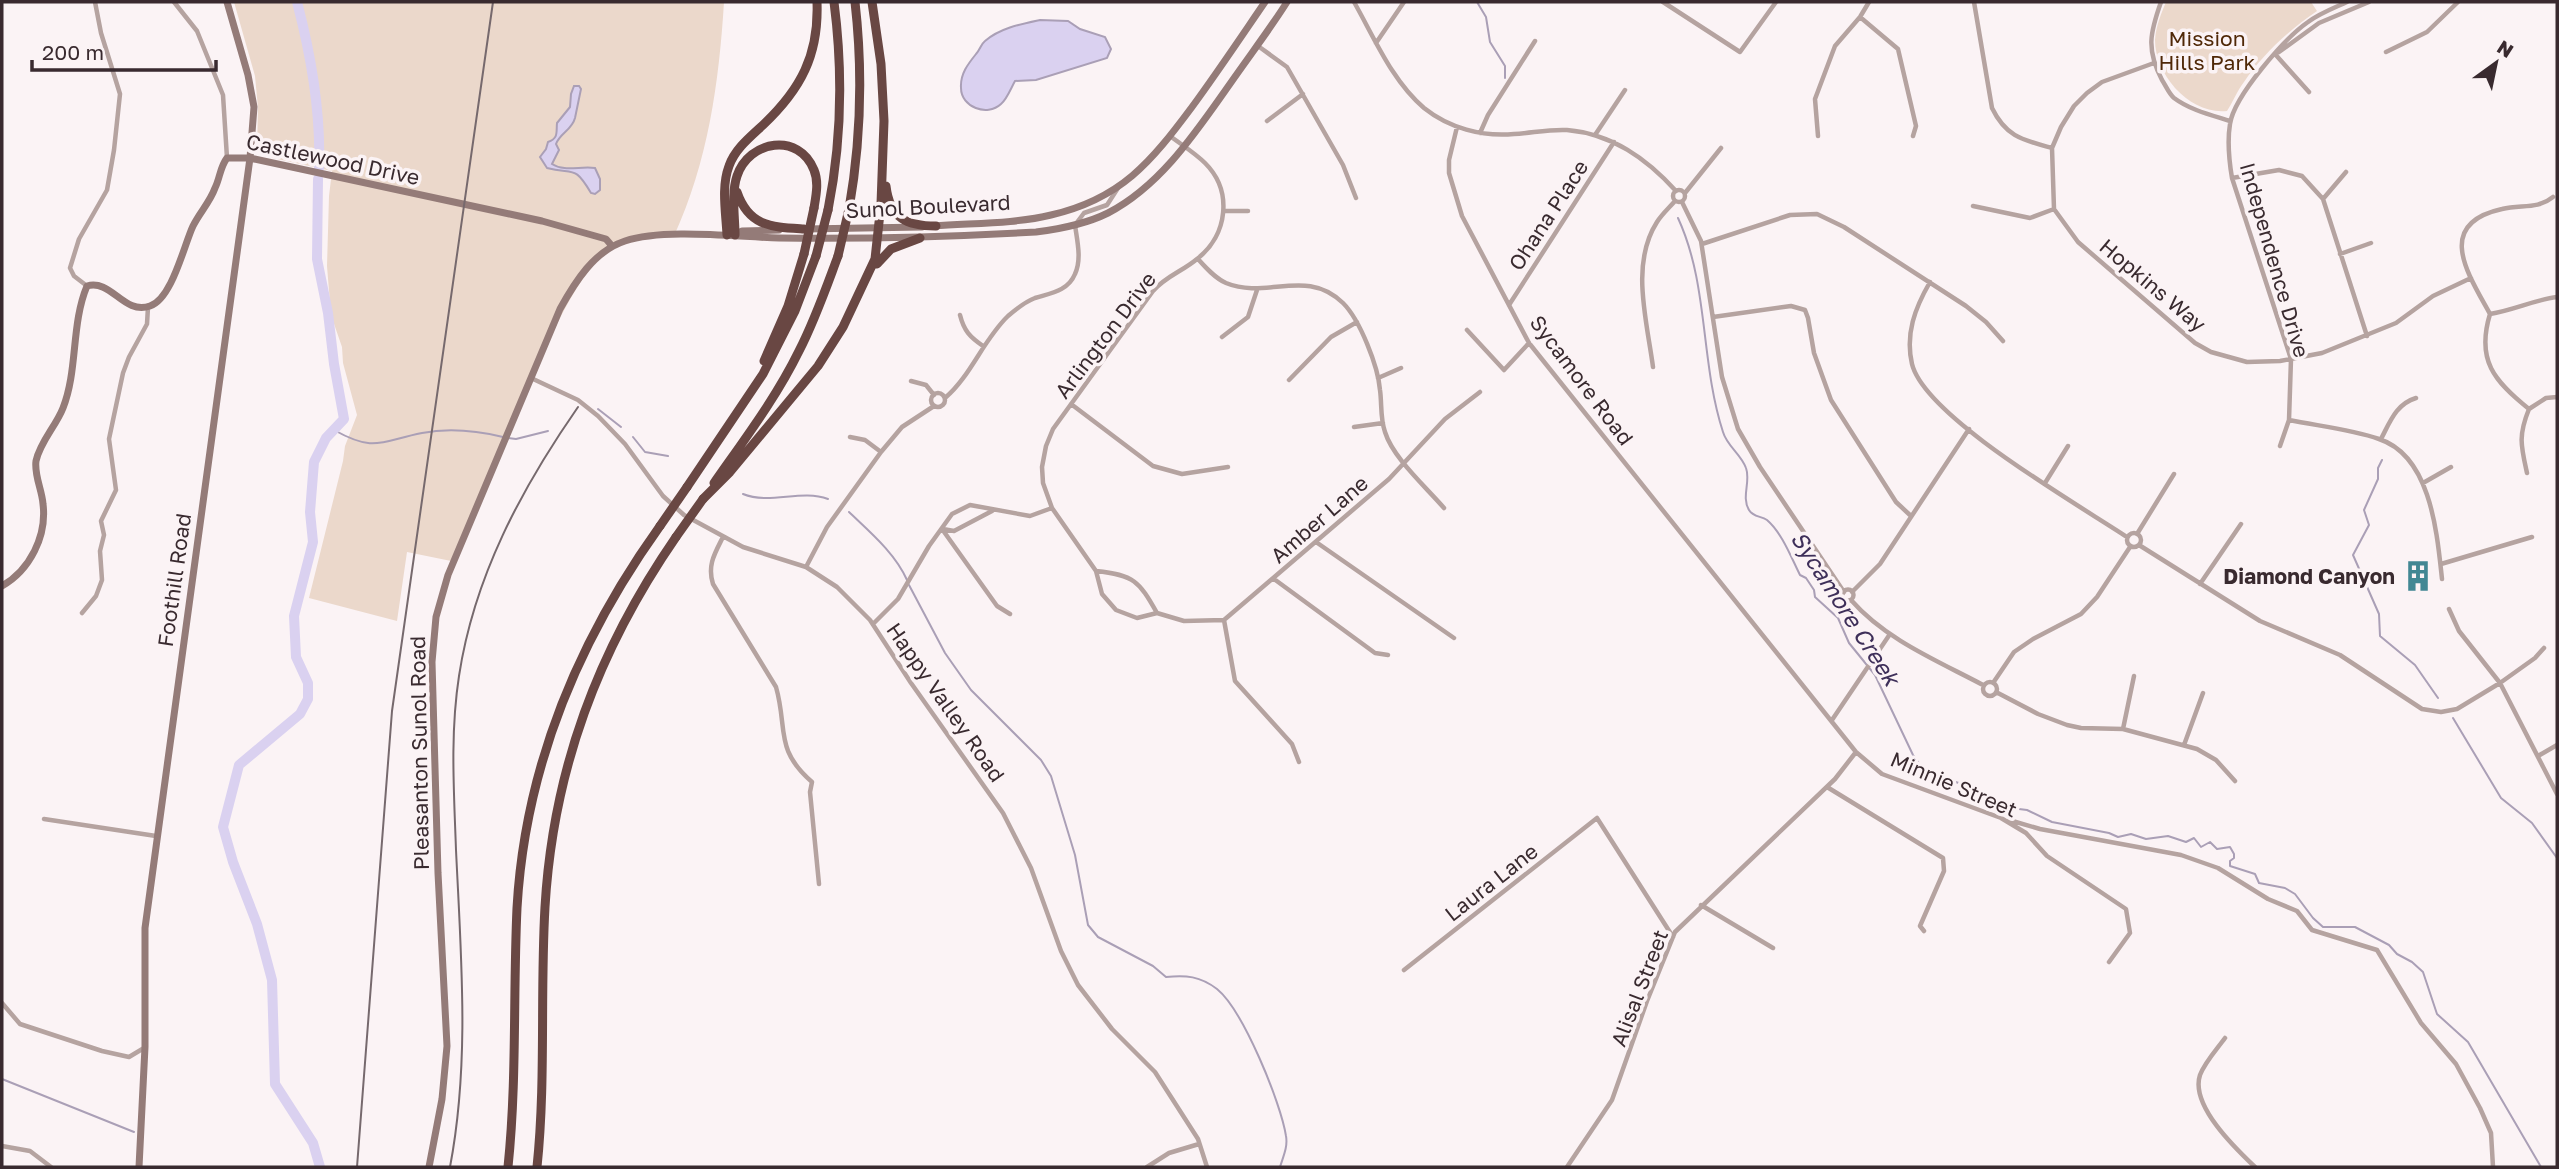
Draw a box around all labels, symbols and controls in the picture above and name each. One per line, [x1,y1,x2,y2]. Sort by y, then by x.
park label: Mission Hills Park [2159,25,2256,75]
scale bar [32,28,215,72]
north arrow [2461,28,2531,98]
text: N [2493,35,2518,62]
text: 200 m [42,39,104,65]
street label: Castlewood Drive [244,128,422,190]
street label: Ohana Place [1503,155,1593,275]
street label: Independence Drive [2235,160,2315,360]
street label: Sunol Boulevard [845,189,1011,223]
street label: Hopkins Way [2095,233,2212,337]
street label: Arlington Drive [1049,267,1161,403]
street label: Sycamore Road [1525,310,1639,450]
street label: Amber Lane [1265,470,1373,568]
street label: Foothill Road [152,512,196,648]
water label: Sycamore Creek [1786,526,1907,692]
building icon: Diamond Canyon [2401,559,2435,593]
place label: Diamond Canyon [2223,563,2395,589]
street label: Happy Valley Road [881,617,1011,787]
street label: Pleasanton Sunol Road [404,636,434,870]
street label: Minnie Street [1887,746,2021,822]
street label: Laura Lane [1439,838,1543,926]
street label: Alisal Street [1605,926,1673,1050]

